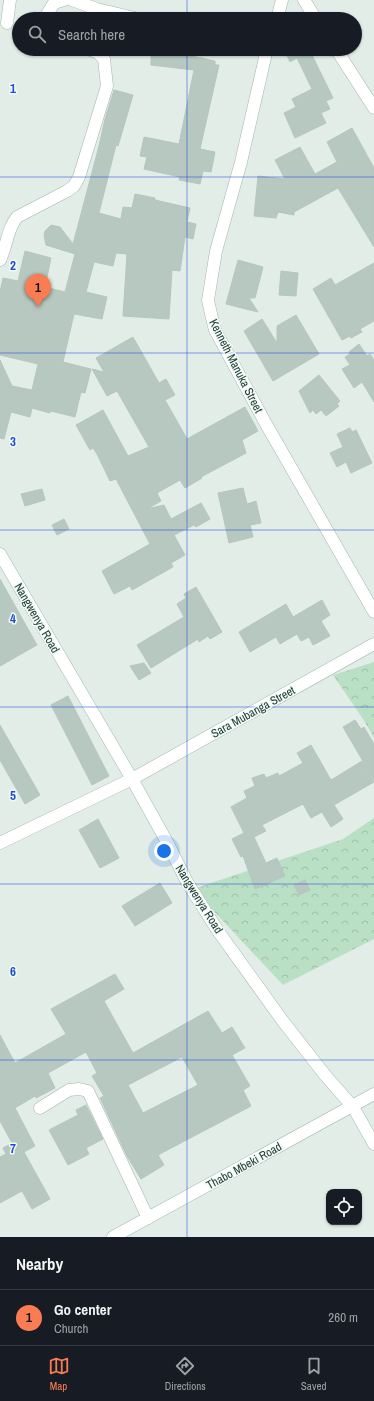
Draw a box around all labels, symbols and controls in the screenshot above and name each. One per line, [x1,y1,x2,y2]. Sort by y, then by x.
search box [12,12,362,56]
icon: search [26,23,48,45]
text: Search here [58,24,125,45]
text: 1 [10,80,16,97]
text: 2 [10,257,16,274]
pin: 1 [25,274,51,307]
street label: Kenneth Manuka Street [205,316,267,416]
text: 3 [10,433,16,450]
street label: Nangwenya Road [11,580,63,656]
text: 4 [10,610,16,627]
street label: Sara Mubanga Street [208,682,298,742]
text: 5 [10,787,16,804]
your location [154,841,174,861]
street label: Nangwenya Road [171,862,227,936]
text: 6 [10,963,16,980]
street label: Thabo Mbeki Road [204,1139,284,1193]
text: 7 [10,1140,16,1157]
map controls [326,1189,362,1225]
button: locate [326,1189,362,1225]
text: Nearby [16,1252,63,1275]
text: Go center [54,1299,111,1320]
text: 1 [26,1309,32,1326]
text: 260 m [328,1309,358,1326]
text: Church [54,1320,88,1337]
tab: Map [48,1355,70,1393]
tab: Directions [165,1355,206,1393]
tab: Saved [301,1355,326,1393]

